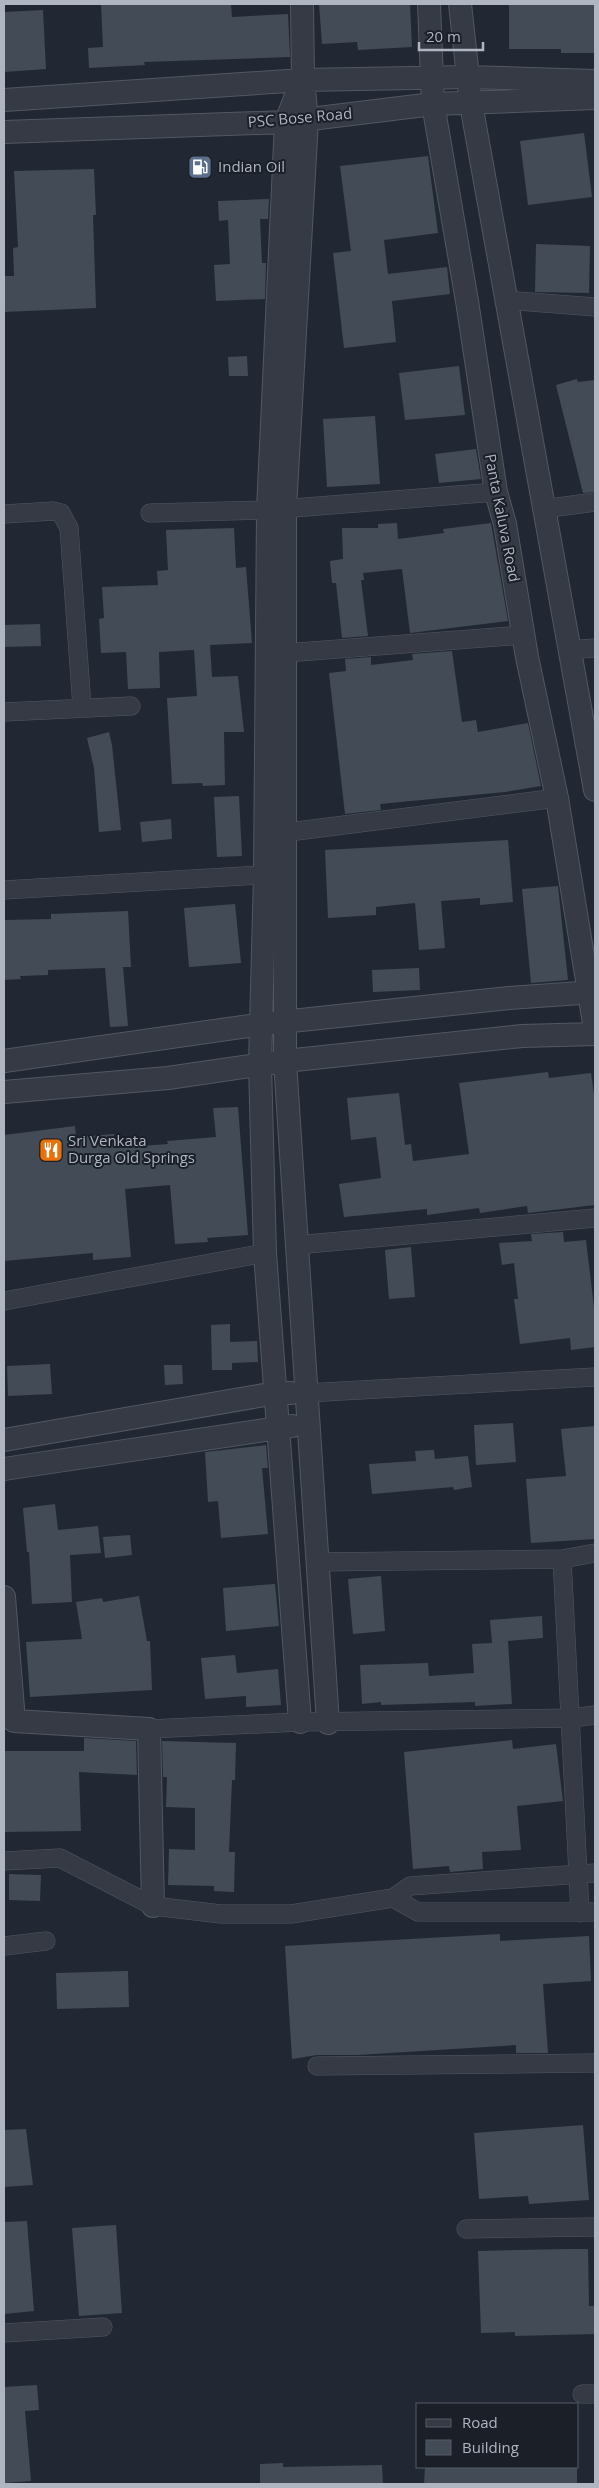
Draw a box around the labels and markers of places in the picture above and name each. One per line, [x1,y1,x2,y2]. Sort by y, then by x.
fuel station icon: Indian Oil [187,154,213,180]
place label: Indian Oil [218,156,285,176]
place label: Sri Venkata Durga Old Springs [68,1130,195,1167]
restaurant icon: Sri Venkata Durga Old Springs [38,1137,64,1163]

